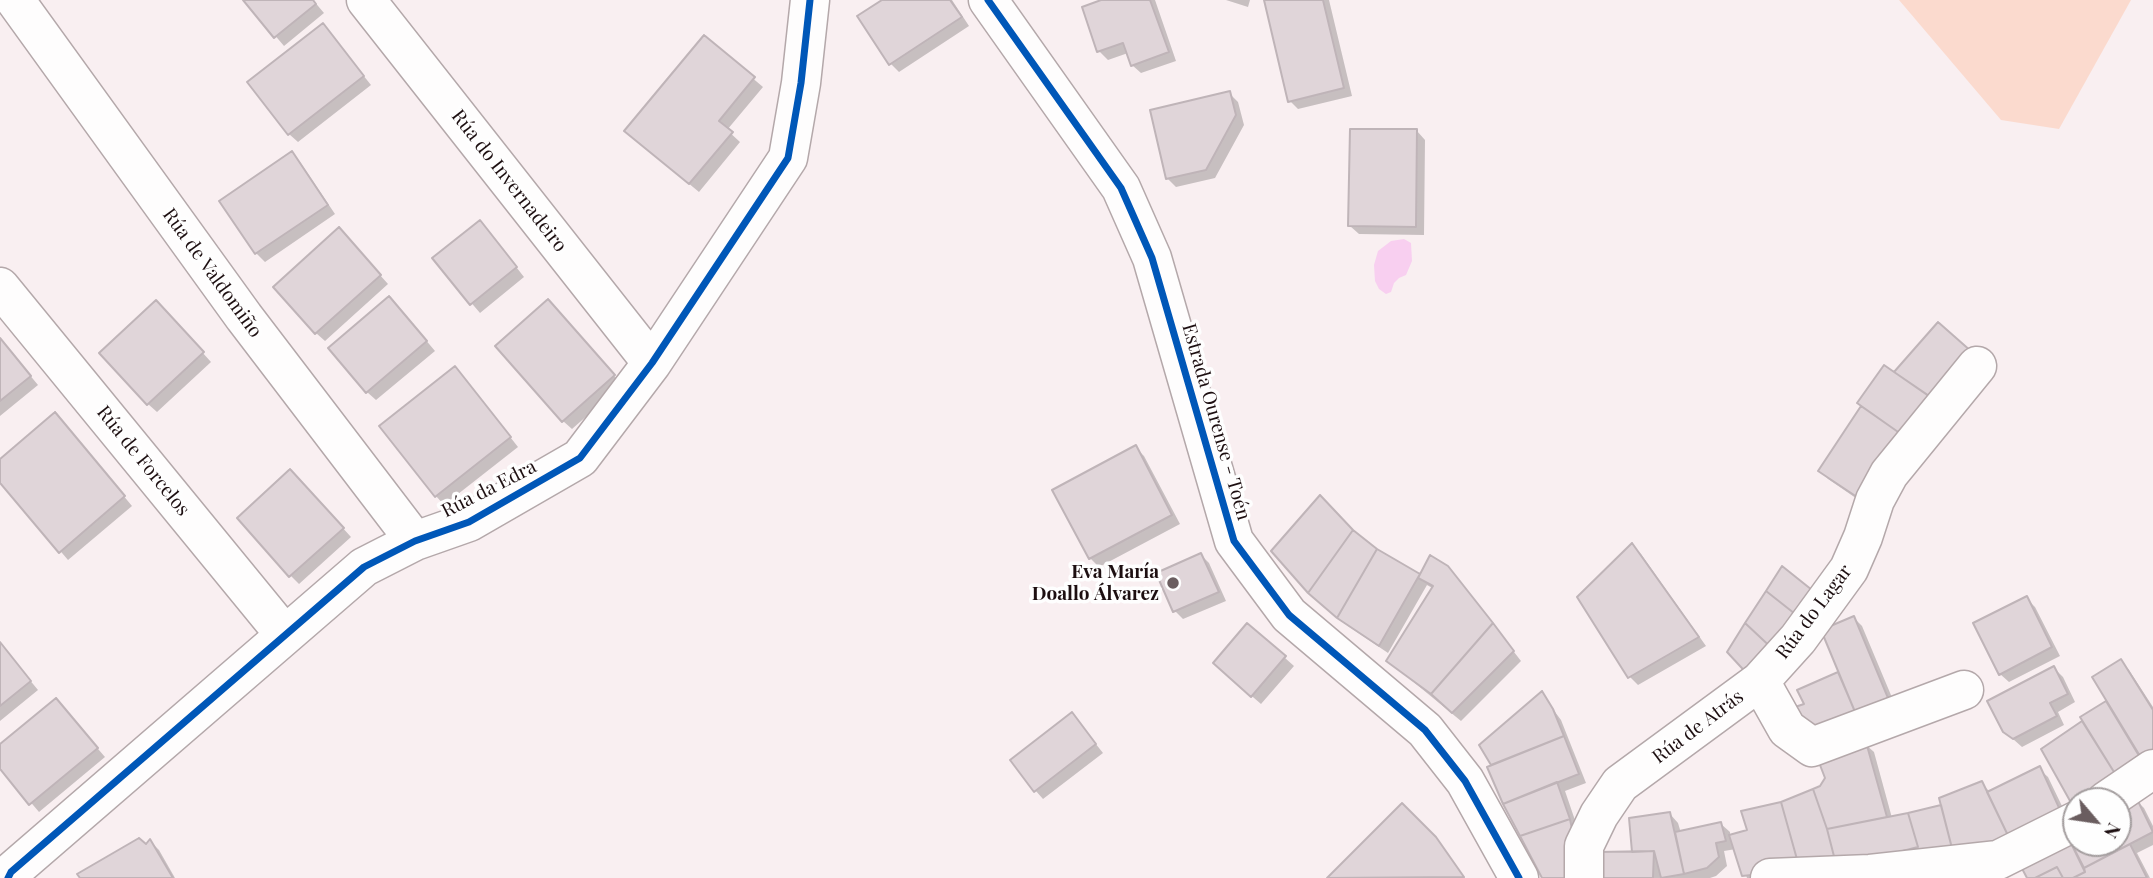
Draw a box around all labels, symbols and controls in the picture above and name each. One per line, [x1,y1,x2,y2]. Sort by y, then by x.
street label: Rúa do Invernadeiro [446,105,572,257]
street label: Rúa de Valdomiño [157,204,267,342]
street label: Estrada Ourense - Toén [1177,321,1255,523]
street label: Rúa de Forcelos [92,401,194,521]
street label: Rúa da Edra [438,455,540,523]
street label: Rúa do Lagar [1771,560,1857,664]
place label: Eva María Doallo Álvarez [1032,561,1159,605]
marker: Eva María Doallo Álvarez [1165,575,1181,591]
street label: Rúa de Atrás [1648,685,1748,769]
north arrow [2062,787,2132,857]
text: N [2099,819,2128,844]

